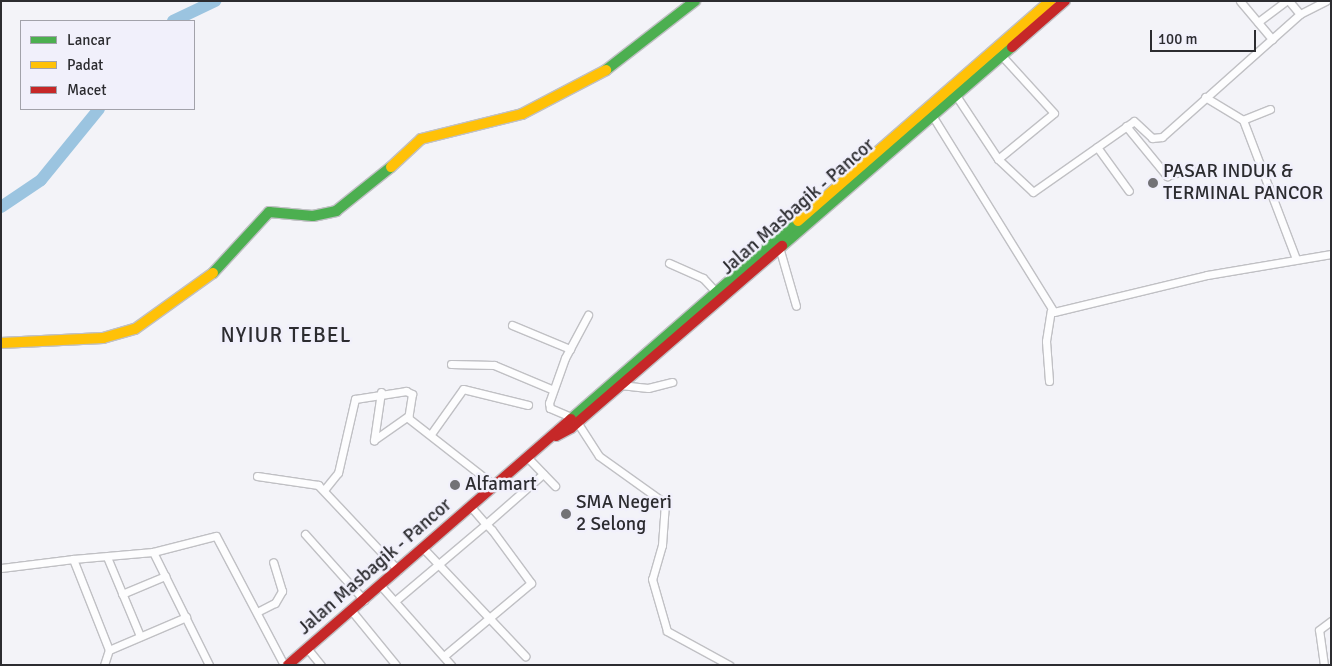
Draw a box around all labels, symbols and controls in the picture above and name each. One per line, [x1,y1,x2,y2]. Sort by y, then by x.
legend [20,20,195,110]
scale bar [1152,20,1258,52]
text: 100 m [1158,30,1198,48]
text: Lancar [67,31,111,49]
text: Padat [67,56,103,74]
text: Macet [67,81,106,99]
street label: Jalan Masbagik - Pancor [717,134,879,280]
place label: PASAR INDUK & TERMINAL PANCOR [1163,161,1323,205]
marker: PASAR INDUK & TERMINAL PANCOR [1147,177,1159,189]
district label: NYIUR TEBEL [219,322,353,348]
place label: Alfamart [465,474,537,496]
marker: Alfamart [449,479,461,491]
place label: SMA Negeri 2 Selong [576,492,672,536]
street label: Jalan Masbagik - Pancor [294,494,456,640]
marker: SMA Negeri 2 Selong [560,508,572,520]

